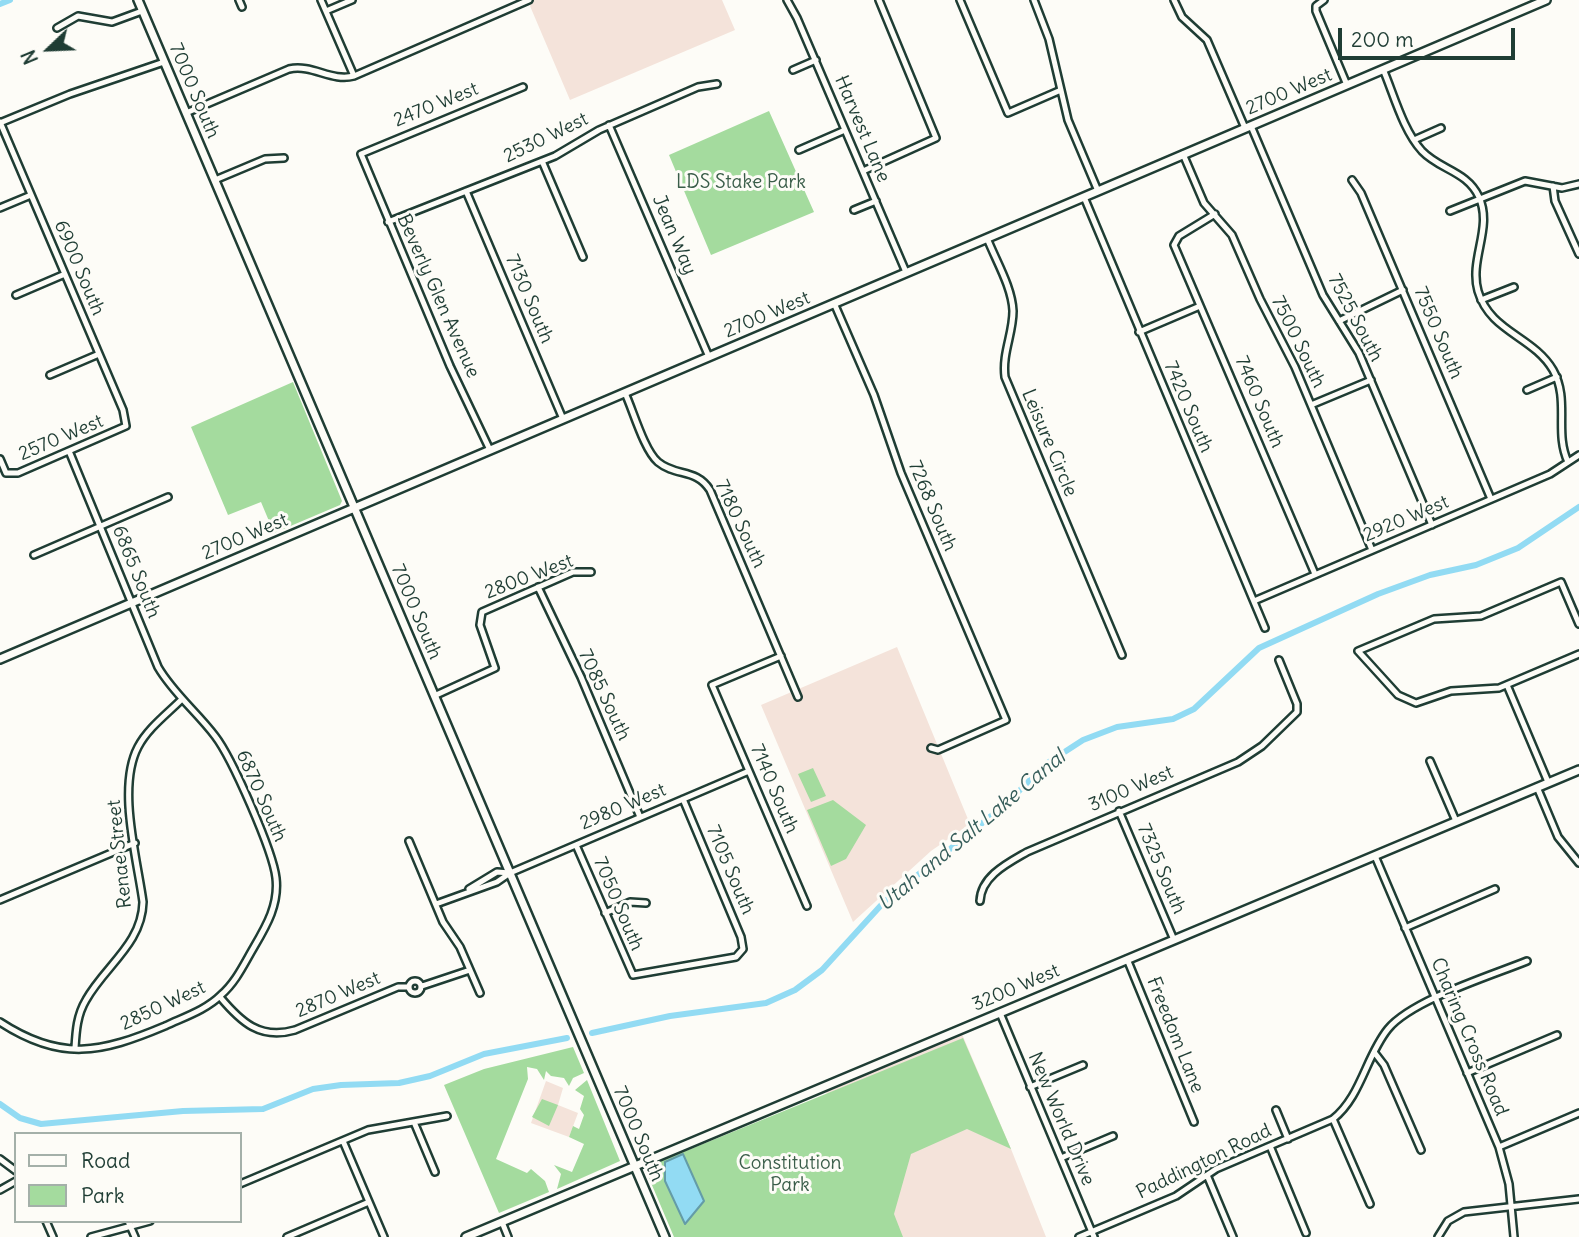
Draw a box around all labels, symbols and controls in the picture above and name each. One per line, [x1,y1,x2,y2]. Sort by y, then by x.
north arrow [14,14,84,84]
scale bar [1341,14,1518,58]
text: 200 m [1351,26,1414,53]
street label: 7000 South [164,40,224,142]
text: N [16,46,43,68]
street label: 2700 West [1243,64,1335,120]
street label: Harvest Lane [829,72,895,186]
street label: 2470 West [390,78,482,132]
street label: 2530 West [500,108,592,168]
park label: LDS Stake Park [676,172,806,194]
street label: Jean Way [647,192,701,278]
street label: Beverly Glen Avenue [392,211,484,381]
street label: 6900 South [49,217,109,319]
street label: 7130 South [500,251,558,347]
street label: 7525 South [1322,270,1388,366]
street label: 7550 South [1408,283,1468,383]
street label: 2700 West [721,287,813,343]
street label: 7500 South [1266,292,1330,392]
street label: 7460 South [1229,353,1289,451]
street label: 7420 South [1159,358,1217,456]
street label: Leisure Circle [1016,386,1082,500]
street label: 2570 West [15,410,107,466]
street label: 7268 South [903,457,961,555]
street label: 7180 South [710,476,770,572]
street label: 2920 West [1360,491,1452,547]
street label: 2700 West [199,509,291,565]
street label: 6865 South [107,522,165,622]
street label: 2800 West [482,550,576,604]
street label: 7000 South [386,561,446,663]
street label: 7085 South [573,646,635,744]
street label: 7140 South [745,741,803,837]
water label: Utah and Salt Lake Canal [873,745,1071,917]
street label: 6870 South [231,747,291,845]
street label: 3100 West [1085,761,1177,817]
street label: 2980 West [577,779,669,835]
street label: Renae Street [103,799,137,909]
street label: 7325 South [1132,821,1190,917]
street label: 7105 South [701,822,759,918]
street label: 7050 South [588,854,648,954]
street label: Charing Cross Road [1425,955,1513,1119]
street label: 3200 West [969,959,1063,1017]
street label: 2870 West [292,967,384,1023]
street label: Freedom Lane [1141,974,1209,1096]
street label: 2850 West [117,976,209,1036]
street label: New World Drive [1023,1049,1099,1189]
street label: 7000 South [608,1083,668,1185]
street label: Paddington Road [1133,1120,1275,1204]
legend [14,1132,242,1223]
text: Road [81,1147,130,1174]
park label: Constitution Park [738,1153,842,1197]
text: Park [81,1182,124,1209]

